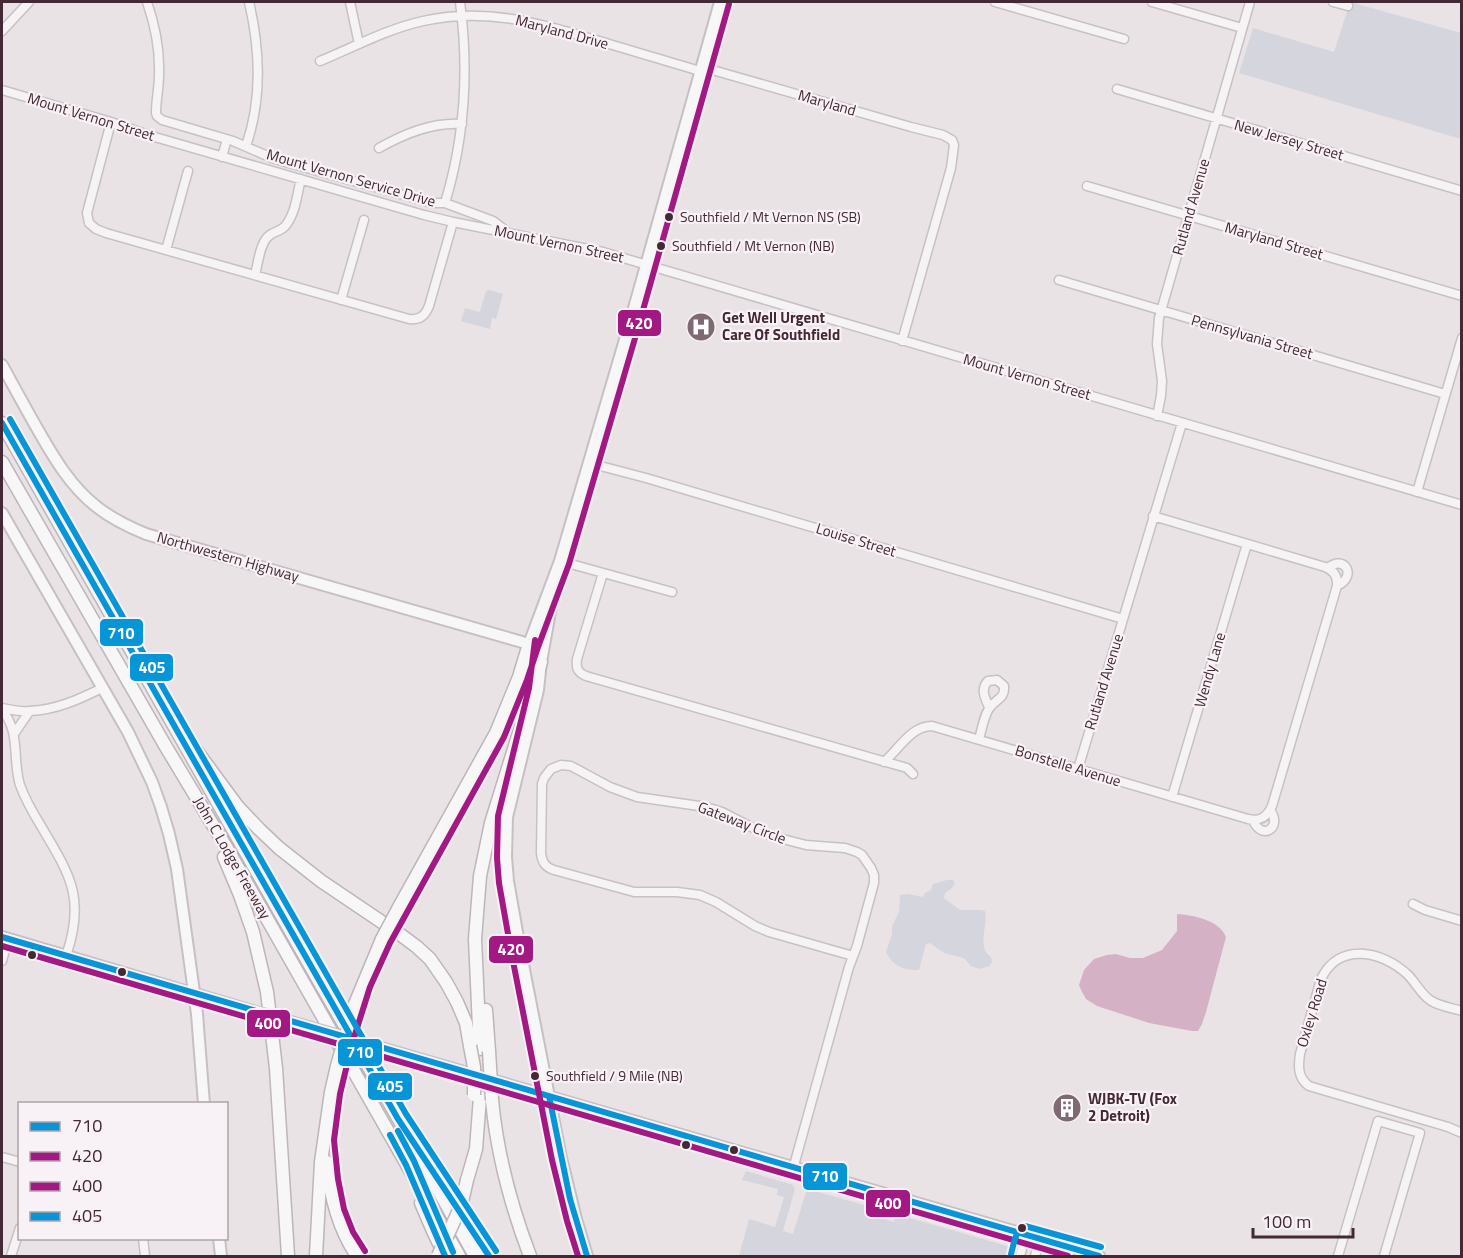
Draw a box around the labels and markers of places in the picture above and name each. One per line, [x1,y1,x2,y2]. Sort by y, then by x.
place label: Southfield / Mt Vernon NS (SB) [680,206,861,227]
marker: Southfield / Mt Vernon NS (SB) [663,211,675,223]
place label: Southfield / Mt Vernon (NB) [672,235,835,256]
marker: Southfield / Mt Vernon (NB) [655,240,667,252]
place label: Get Well Urgent Care Of Southfield [722,306,840,346]
hospital icon: Get Well Urgent Care Of Southfield [685,311,717,343]
unlabelled marker [26,949,38,961]
unlabelled marker [116,966,128,978]
place label: Southfield / 9 Mile (NB) [546,1065,683,1086]
marker: Southfield / 9 Mile (NB) [529,1070,541,1082]
place label: WJBK-TV (Fox 2 Detroit) [1088,1087,1177,1127]
building icon: WJBK-TV (Fox 2 Detroit) [1051,1092,1083,1124]
unlabelled marker [680,1139,692,1151]
unlabelled marker [728,1144,740,1156]
unlabelled marker [1016,1222,1028,1234]

